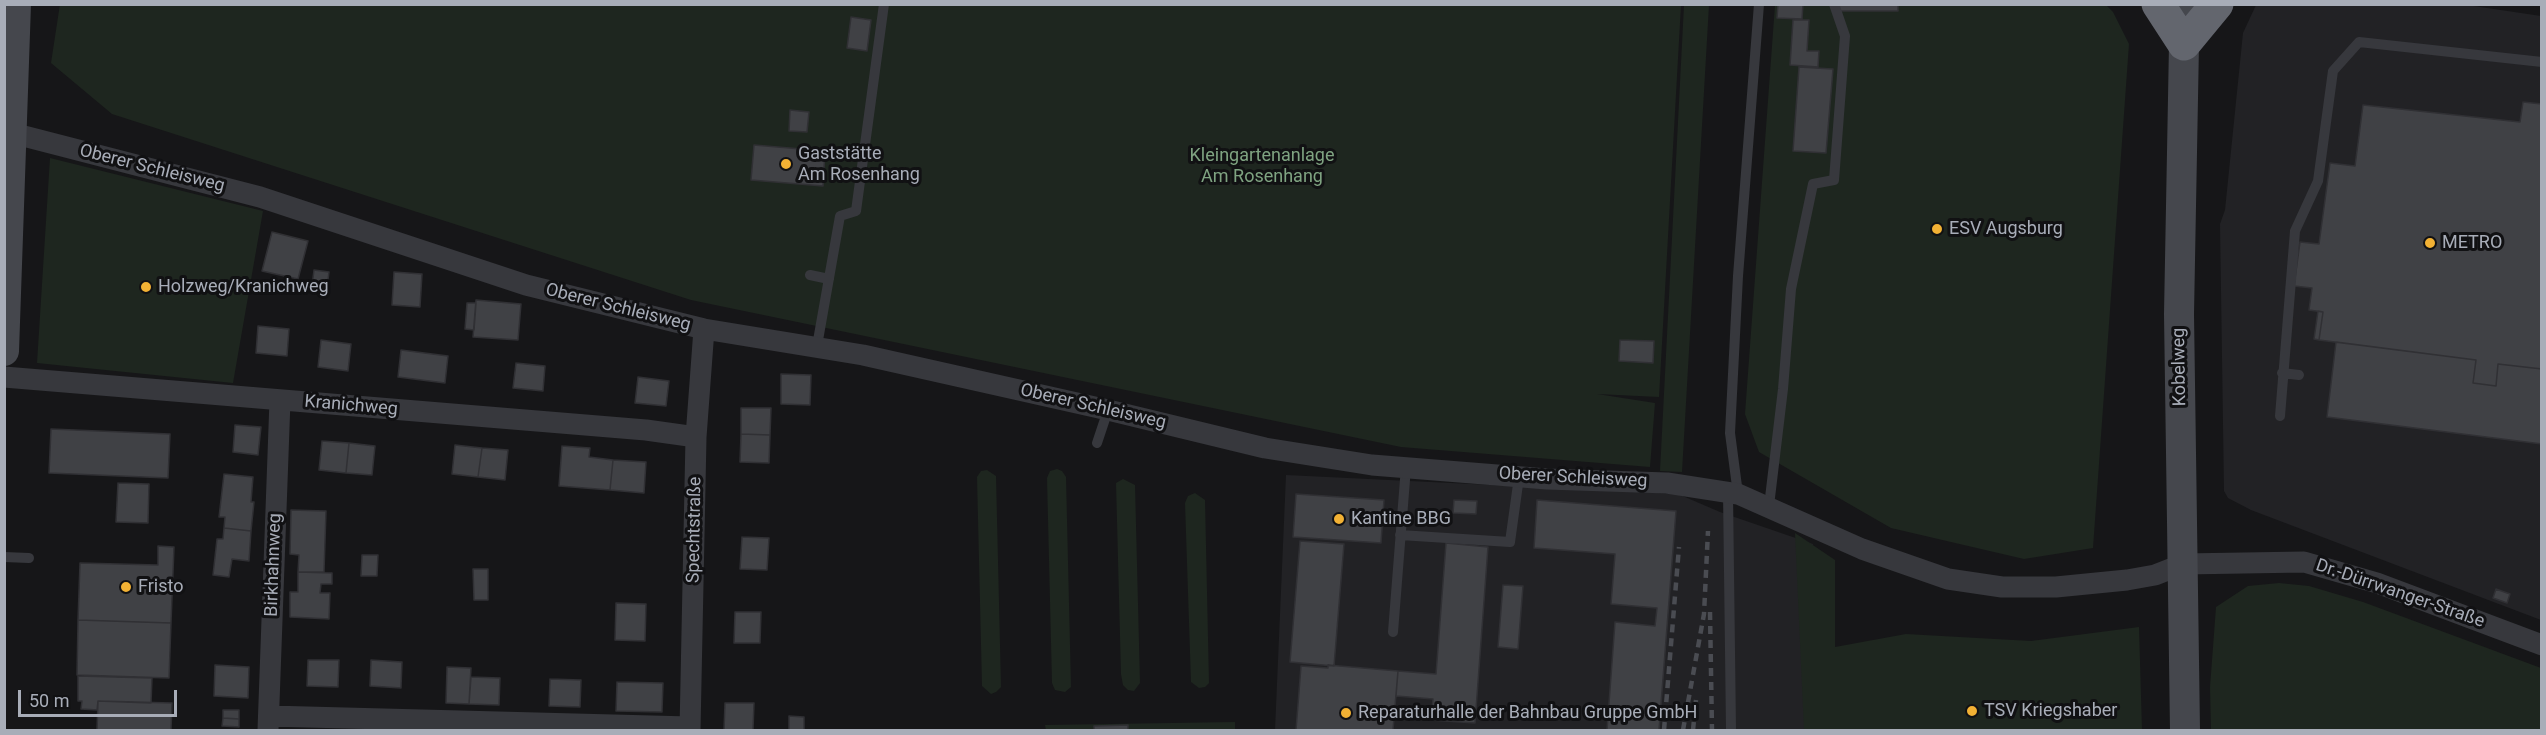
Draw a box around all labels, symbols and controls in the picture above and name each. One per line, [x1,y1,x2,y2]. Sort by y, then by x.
street label: Oberer Schleisweg [77,141,227,197]
place label: Gaststätte Am Rosenhang [798,143,920,186]
park label: Kleingartenanlage Am Rosenhang [1190,145,1334,188]
marker: Gaststätte Am Rosenhang [779,157,793,171]
place label: ESV Augsburg [1949,218,2063,240]
marker: ESV Augsburg [1930,222,1944,236]
place label: METRO [2442,232,2502,254]
marker: METRO [2423,236,2437,250]
place label: Holzweg/Kranichweg [158,276,329,298]
marker: Holzweg/Kranichweg [139,280,153,294]
street label: Oberer Schleisweg [543,280,693,336]
street label: Kobelweg [2169,328,2191,406]
street label: Oberer Schleisweg [1018,380,1168,434]
street label: Kranichweg [303,391,399,421]
street label: Oberer Schleisweg [1498,463,1648,493]
street label: Spechtstraße [683,477,707,583]
place label: Kantine BBG [1351,508,1451,530]
marker: Kantine BBG [1332,512,1346,526]
street label: Birkhahnweg [261,513,287,617]
street label: Dr.-Dürrwanger-Straße [2313,555,2487,633]
place label: Fristo [138,576,183,598]
marker: Fristo [119,580,133,594]
scale bar [21,678,180,716]
text: 50 m [29,690,69,711]
place label: TSV Kriegshaber [1984,700,2117,722]
place label: Reparaturhalle der Bahnbau Gruppe GmbH [1358,702,1697,724]
marker: TSV Kriegshaber [1965,704,1979,718]
marker: Reparaturhalle der Bahnbau Gruppe GmbH [1339,706,1353,720]

